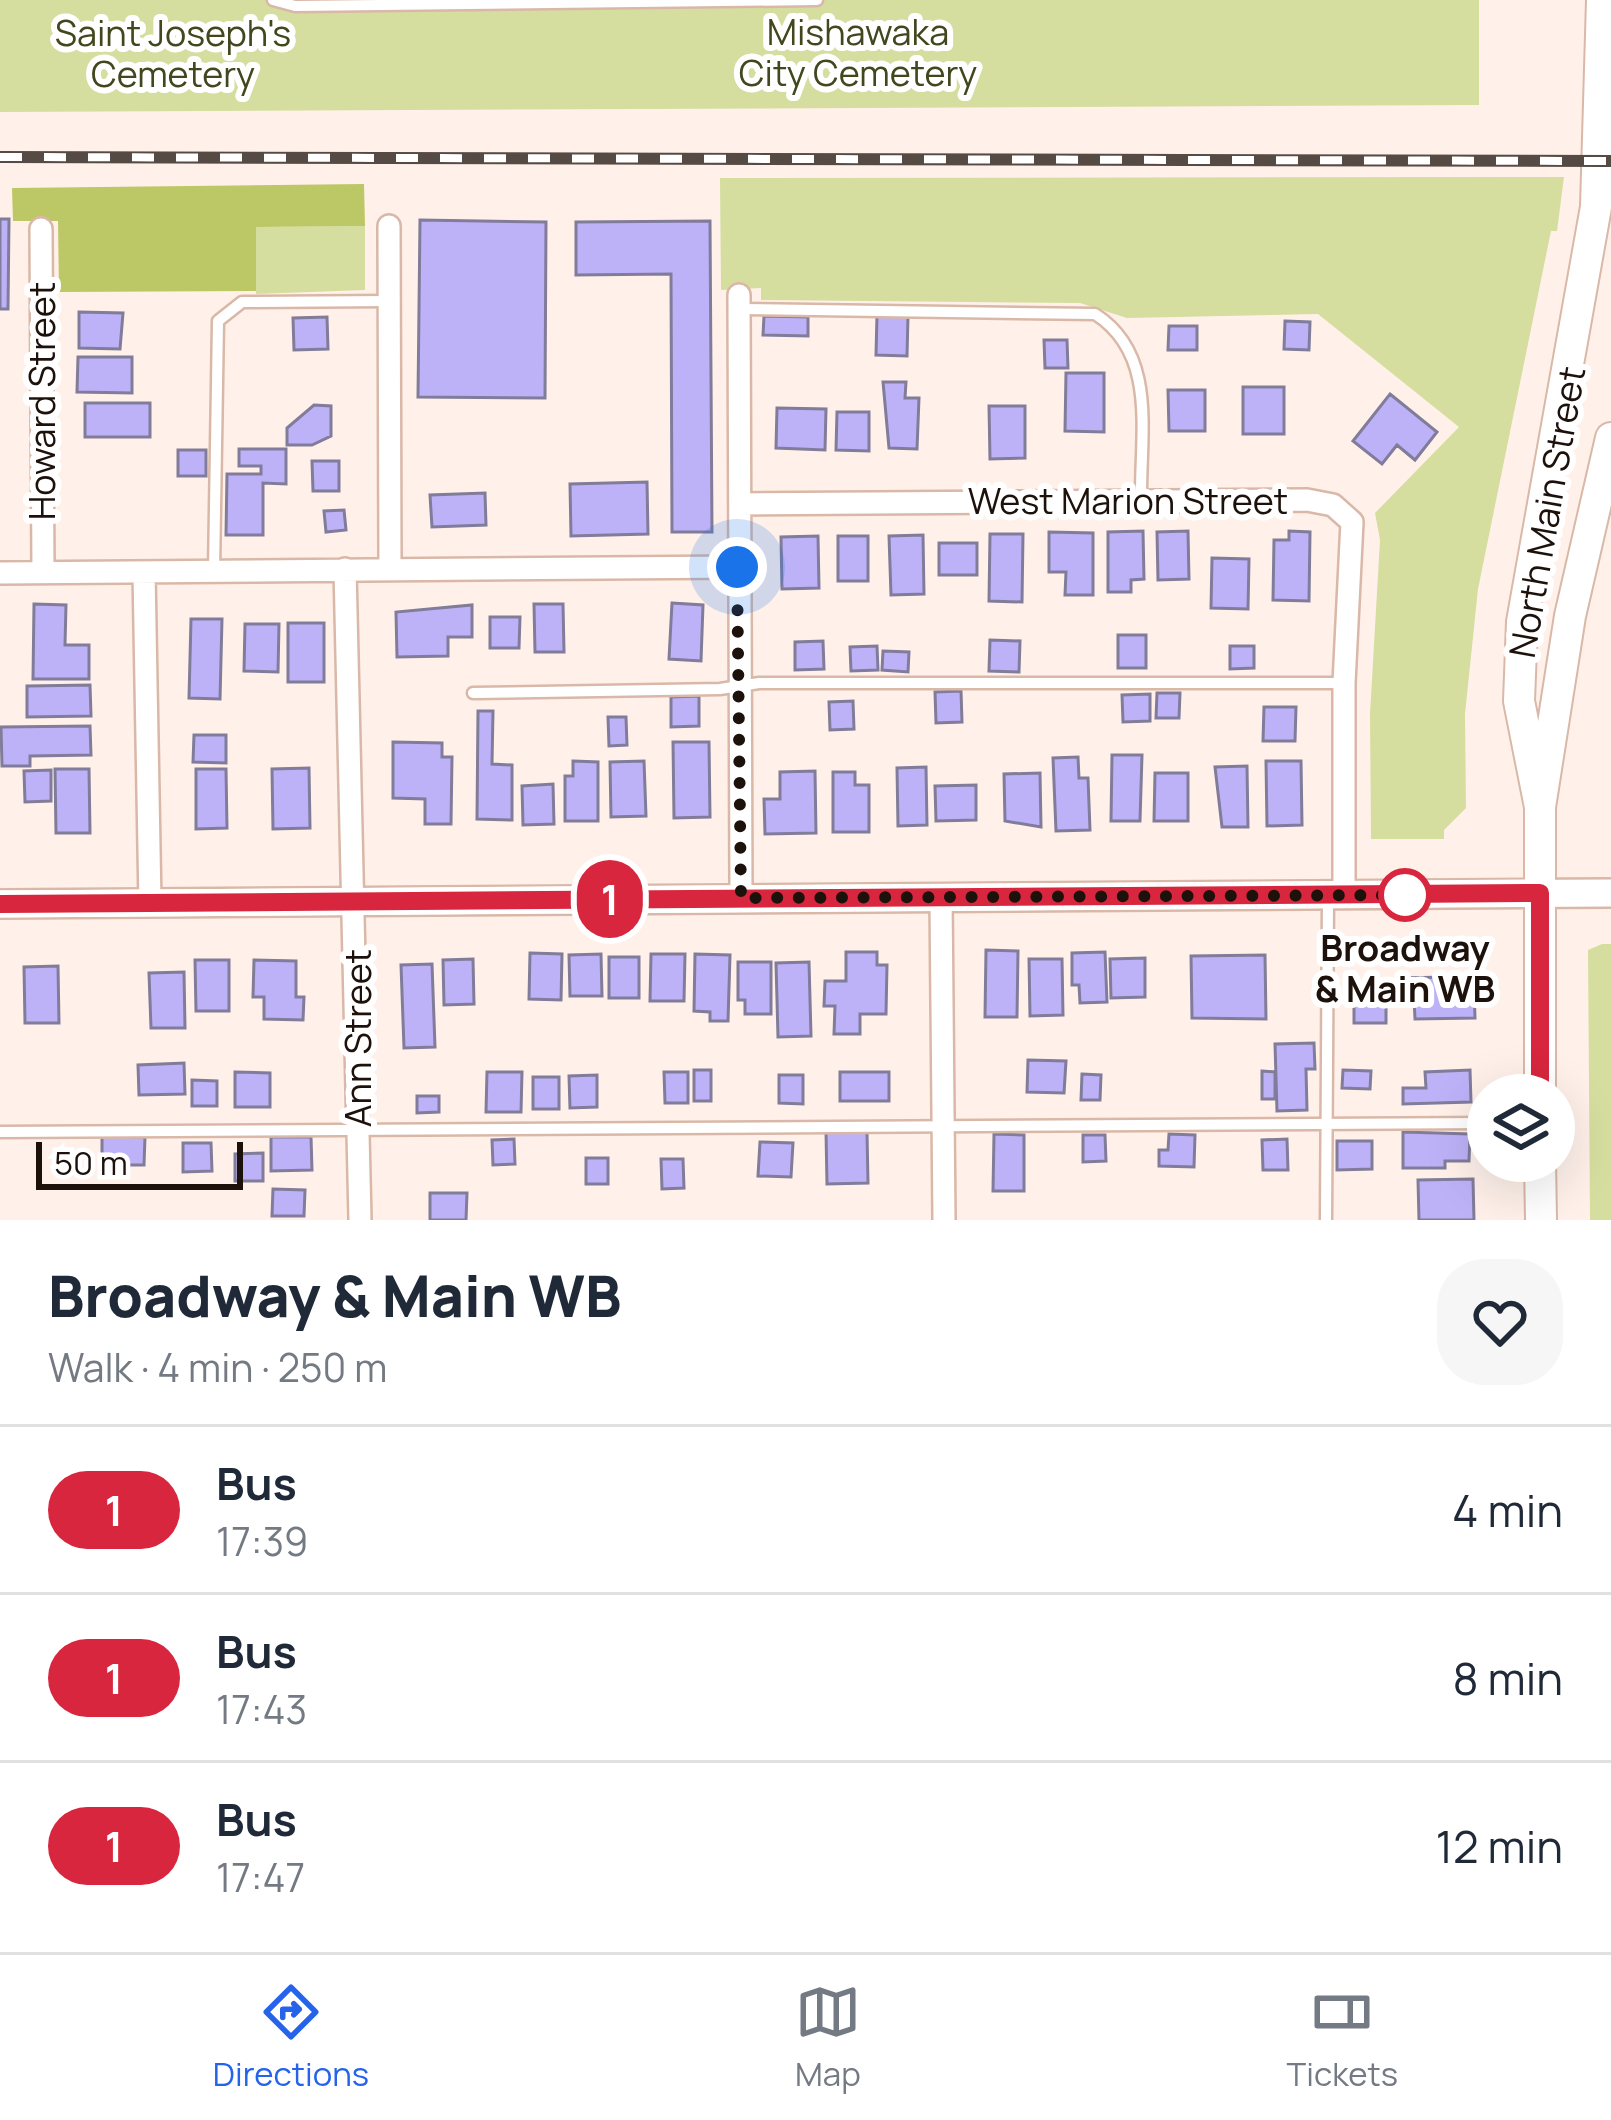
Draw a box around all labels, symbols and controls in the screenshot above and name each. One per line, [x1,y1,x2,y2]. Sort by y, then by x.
park label: Mishawaka City Cemetery [739,7,977,97]
park label: Saint Joseph's Cemetery [55,8,291,98]
street label: Howard Street [17,282,66,520]
street label: North Main Street [1497,362,1596,661]
street label: West Marion Street [968,476,1288,525]
your location [707,537,767,597]
line badge: 1 [571,860,649,938]
text: 1 [601,870,619,928]
marker: Broadway & Main WB [1380,870,1430,920]
place label: Broadway & Main WB [1315,923,1495,1013]
street label: Ann Street [333,949,382,1127]
map controls [1467,1074,1575,1182]
button: layers [1467,1074,1575,1182]
scale bar [36,1136,243,1189]
text: 50 m [54,1140,128,1185]
text: Broadway & Main WB [48,1256,621,1334]
button: heart [1437,1259,1563,1385]
text: Walk · 4 min · 250 m [48,1340,387,1394]
text: Bus [216,1452,297,1514]
text: 4 min [1452,1479,1563,1541]
text: 1 [105,1481,123,1539]
text: 17:39 [216,1514,308,1568]
text: Bus [216,1620,297,1682]
text: 8 min [1452,1647,1563,1709]
text: 1 [105,1649,123,1707]
text: 17:43 [216,1682,307,1736]
text: Bus [216,1788,297,1850]
text: 12 min [1435,1815,1563,1877]
text: 1 [105,1817,123,1875]
text: 17:47 [216,1850,305,1904]
tab: Directions [213,1979,369,2096]
tab: Map [795,1979,861,2096]
tab: Tickets [1287,1979,1398,2096]

